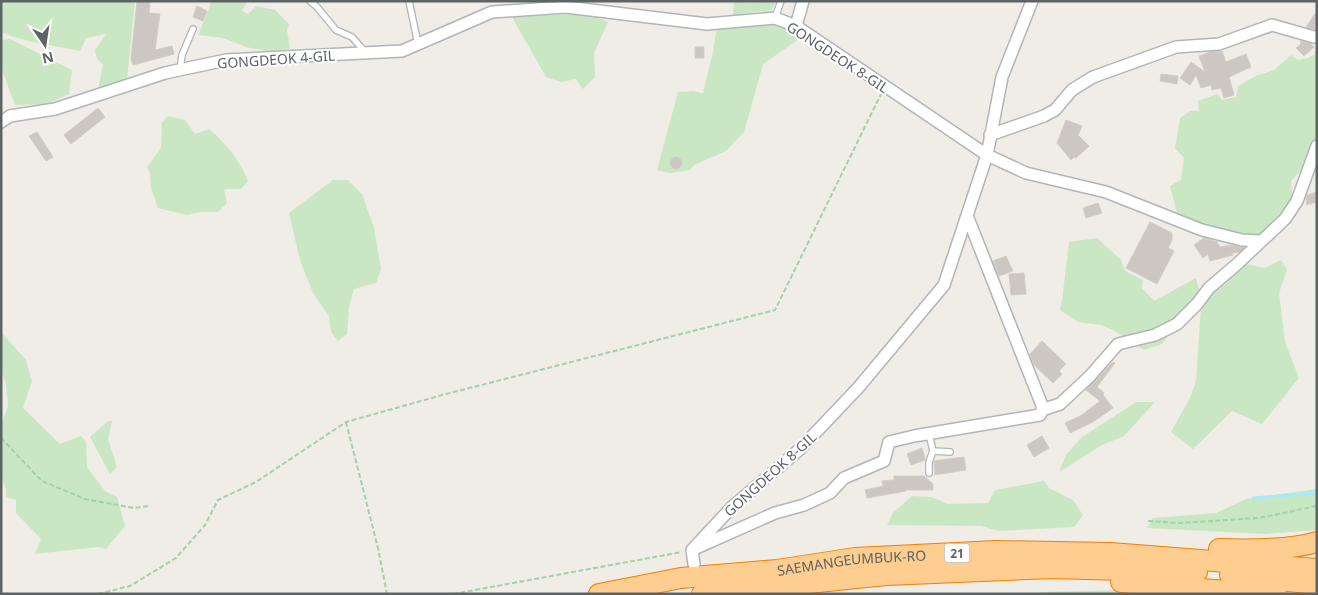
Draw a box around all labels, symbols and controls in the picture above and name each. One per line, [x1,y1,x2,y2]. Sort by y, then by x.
street label: GONGDEOK 8-GIL [783,17,893,97]
north arrow [20,20,70,70]
street label: GONGDEOK 4-GIL [216,45,336,73]
text: N [40,48,56,69]
street label: GONGDEOK 8-GIL [720,427,820,521]
road number: 21 [944,544,970,562]
street label: SAEMANGEUMBUK-RO [776,545,927,579]

